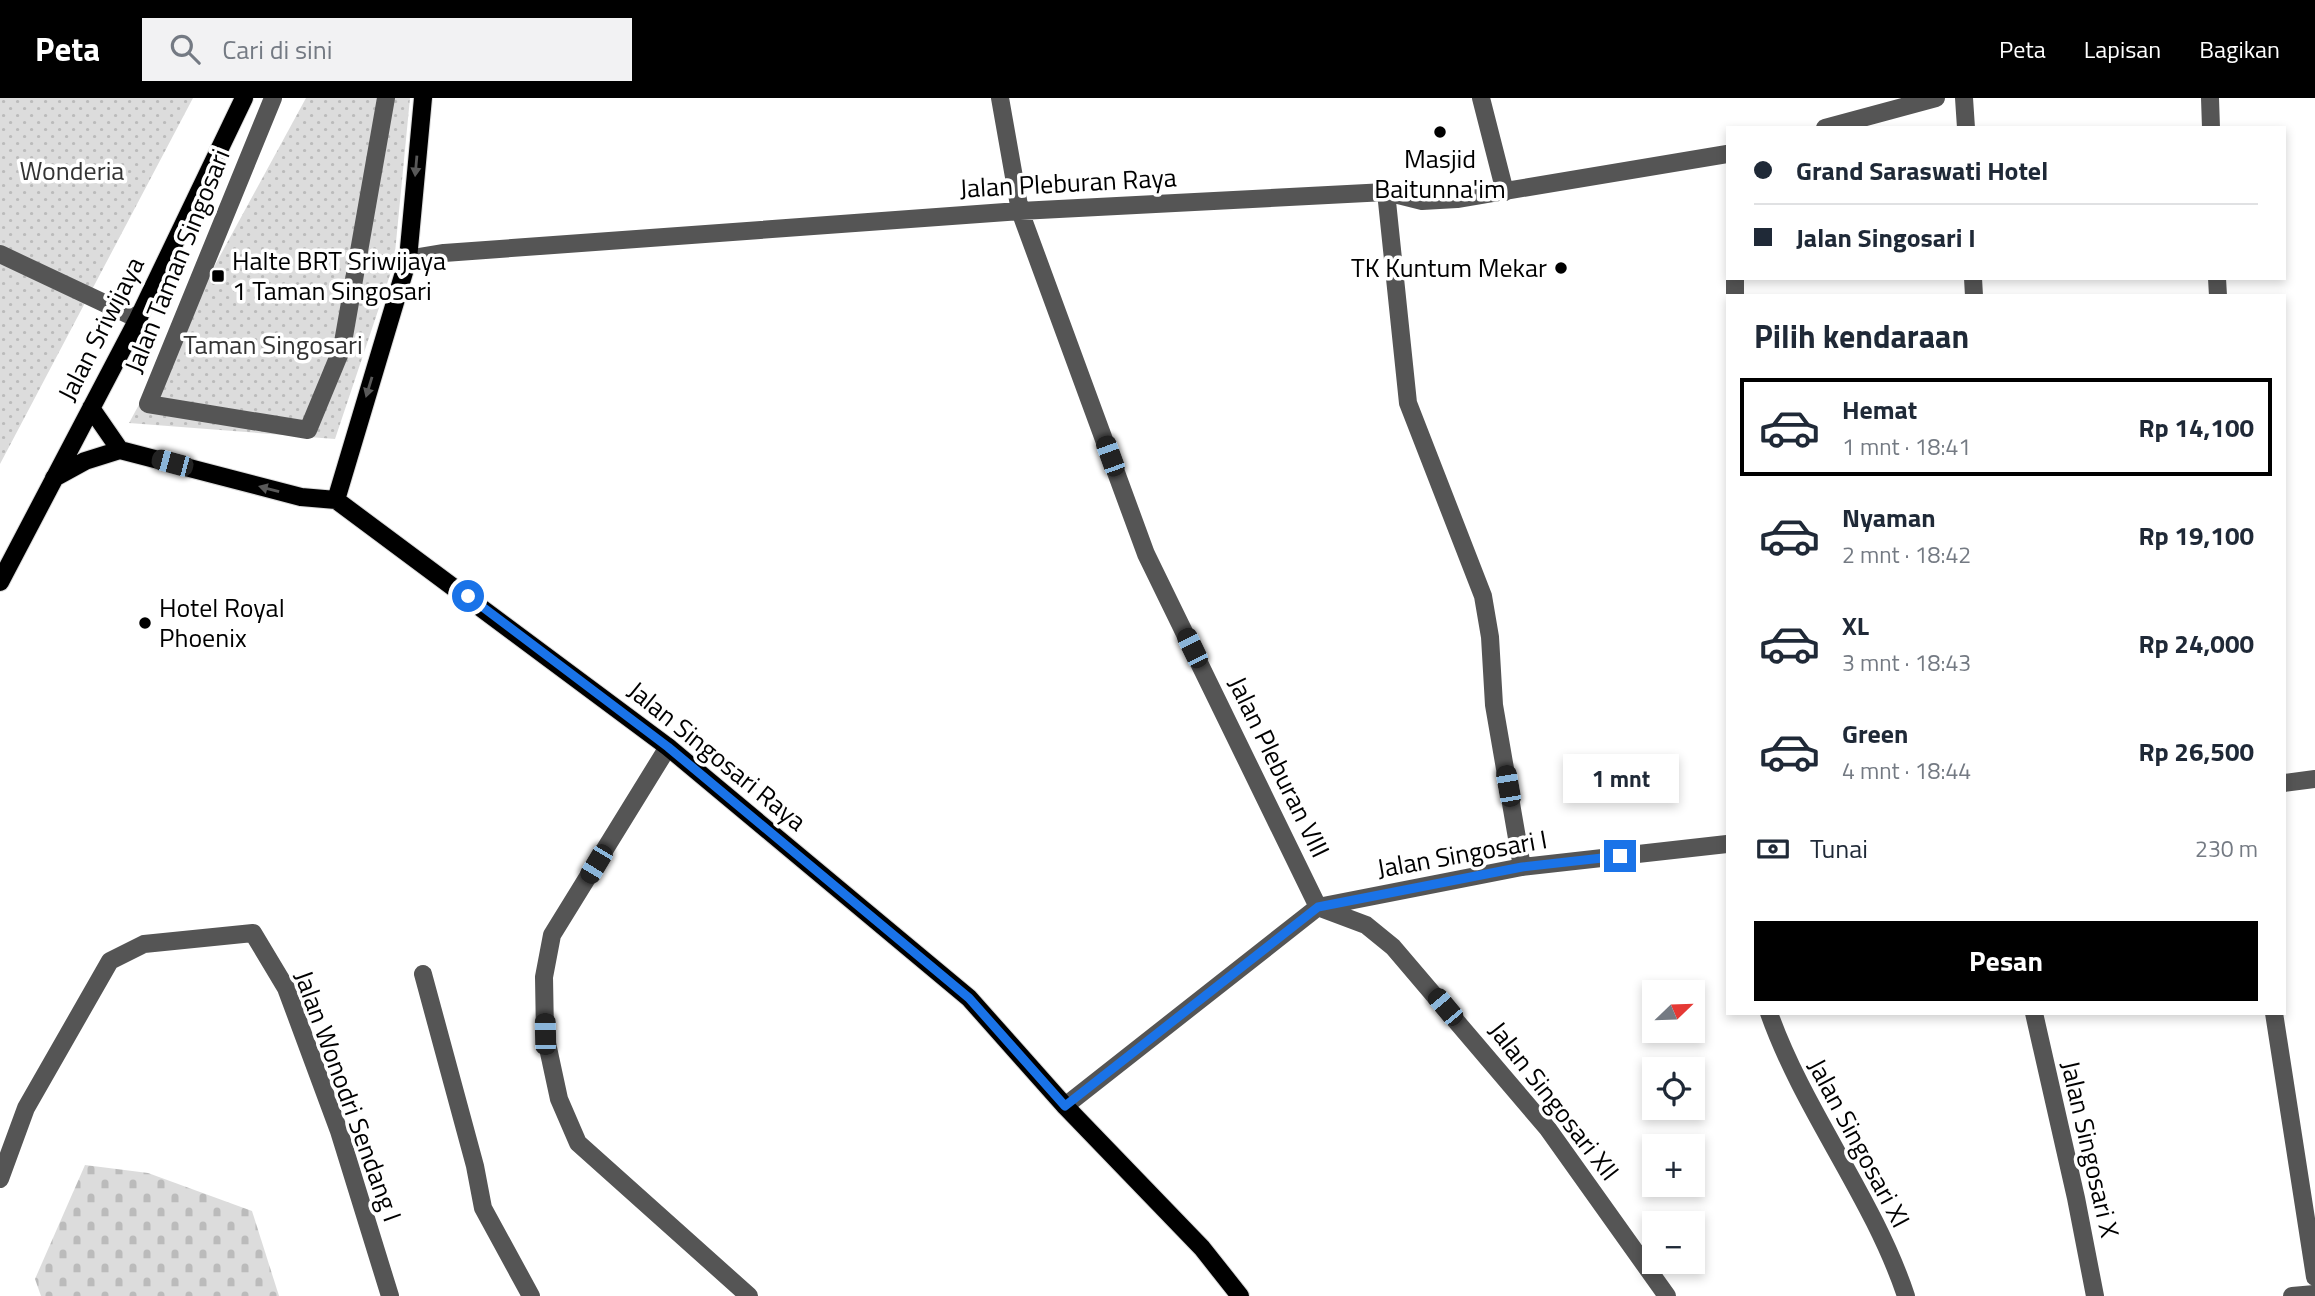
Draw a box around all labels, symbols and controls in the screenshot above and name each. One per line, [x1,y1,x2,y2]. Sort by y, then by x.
search box [142,18,632,81]
text: Peta [35,24,100,74]
icon: search [166,30,204,68]
text: Cari di sini [222,30,332,69]
text: Peta [1999,31,2046,67]
text: Lapisan [2084,31,2161,67]
text: Bagikan [2199,31,2280,67]
marker: Masjid Baitunna'im [1432,124,1448,140]
place label: Masjid Baitunna'im [1374,139,1506,208]
street label: Jalan Taman Singosari [114,143,239,379]
park label: Wonderia [20,151,124,190]
text: Grand Saraswati Hotel [1796,151,2048,190]
one-way arrow [411,155,422,177]
street label: Jalan Pleburan Raya [958,157,1177,208]
text: Jalan Singosari I [1796,218,1976,257]
place label: Halte BRT Sriwijaya 1 Taman Singosari [232,241,446,310]
place label: TK Kuntum Mekar [1351,248,1547,287]
street label: Jalan Sriwijaya [47,250,154,408]
marker: TK Kuntum Mekar [1553,260,1569,276]
marker: Halte BRT Sriwijaya 1 Taman Singosari [210,268,226,284]
text: Pilih kendaraan [1754,312,1969,360]
park label: Taman Singosari [183,325,363,364]
one-way arrow [364,377,374,398]
text: Hemat [1842,390,1917,429]
icon: car [1758,396,1821,459]
text: Rp 14,100 [2138,408,2254,447]
text: 1 mnt · 18:41 [1842,429,1971,464]
car [1093,433,1128,479]
car [149,447,196,479]
one-way arrow [258,483,279,493]
text: Nyaman [1842,498,1936,537]
icon: car [1758,504,1821,567]
text: Rp 19,100 [2138,516,2254,555]
text: 2 mnt · 18:42 [1842,537,1971,572]
route start [452,580,484,612]
place label: Hotel Royal Phoenix [159,588,285,657]
text: XL [1842,606,1869,645]
icon: car [1758,612,1821,675]
marker: Hotel Royal Phoenix [137,615,153,631]
text: Rp 24,000 [2138,624,2254,663]
car [1174,625,1211,671]
text: 3 mnt · 18:43 [1842,645,1971,680]
street label: Jalan Pleburan VIII [1219,670,1340,864]
street label: Jalan Singosari Raya [620,671,815,840]
text: Green [1842,714,1908,753]
icon: car [1758,720,1821,783]
text: Rp 26,500 [2138,732,2254,771]
text: 4 mnt · 18:44 [1842,753,1971,788]
callout: 1 mnt [1562,754,1678,804]
text: 1 mnt [1592,761,1650,796]
car [1495,763,1522,809]
street label: Jalan Singosari I [1374,819,1550,888]
text: Tunai [1810,829,1868,868]
icon: cash [1754,830,1792,868]
text: 230 m [2195,831,2258,866]
route end [1604,840,1636,872]
car [577,841,616,887]
button: Pesan [1754,921,2258,1001]
street label: Jalan Wonodri Sendang I [285,965,412,1227]
north arrow [1642,980,1704,1043]
map controls [1642,980,1705,1274]
car [1424,984,1467,1030]
car [535,1013,556,1055]
street label: Jalan Singosari XII [1480,1013,1629,1189]
street label: Jalan Singosari XI [1798,1051,1920,1234]
button: locate [1642,1057,1705,1120]
street label: Jalan Singosari X [2051,1057,2130,1242]
button: + [1642,1134,1705,1197]
button: − [1642,1211,1705,1274]

